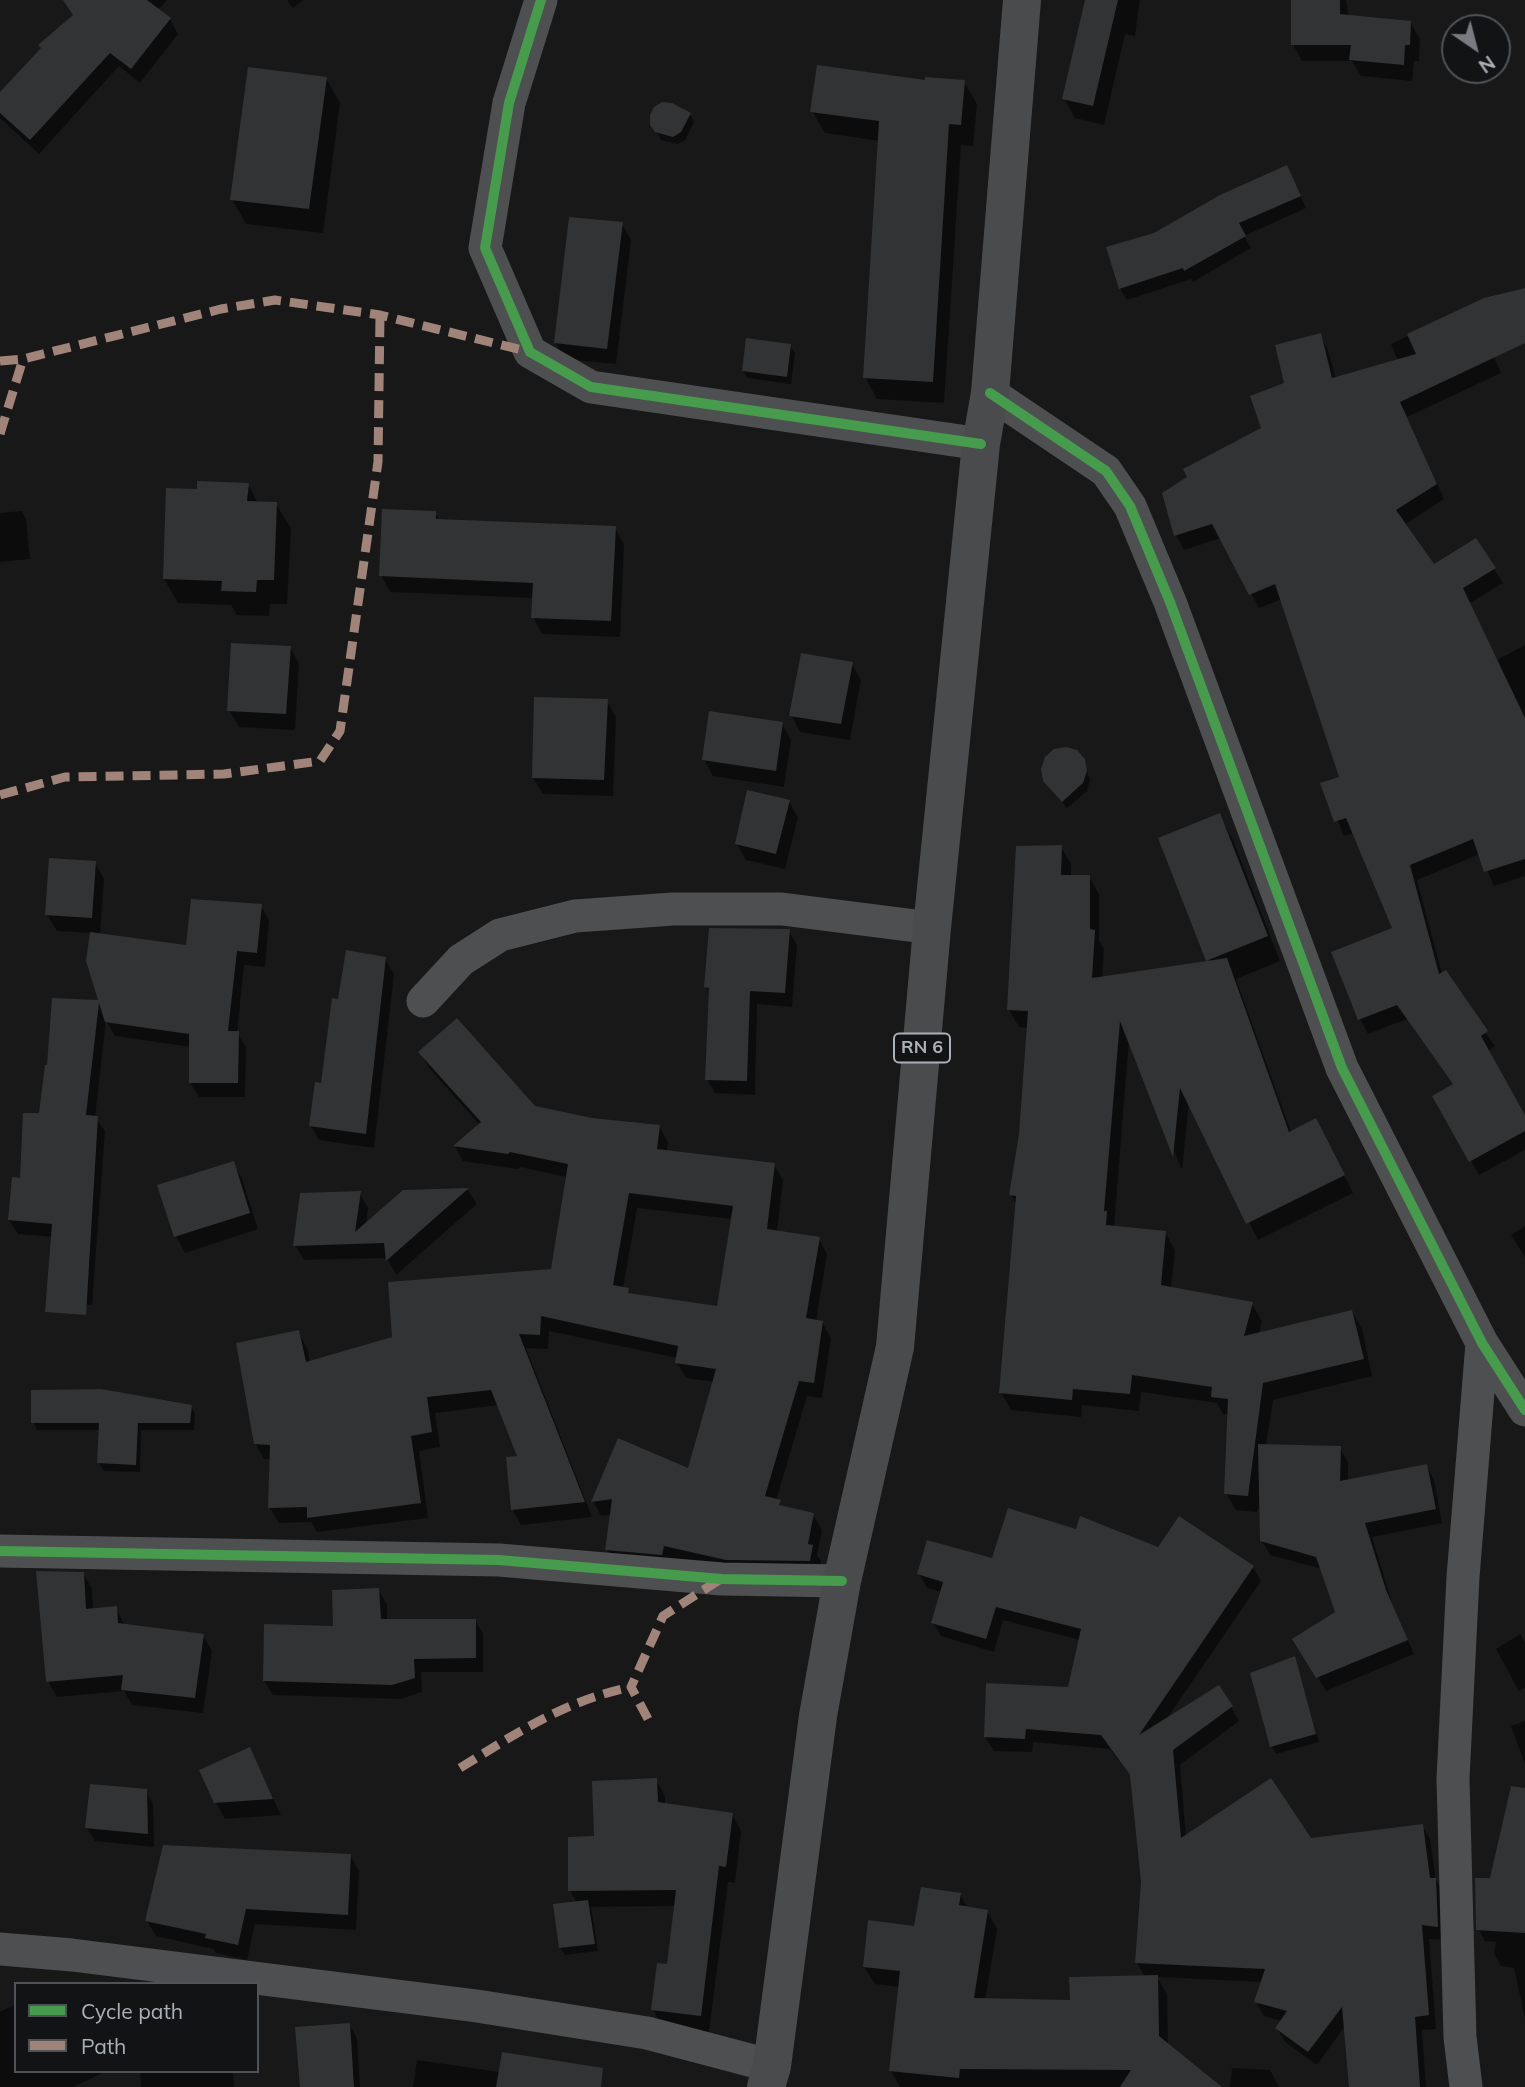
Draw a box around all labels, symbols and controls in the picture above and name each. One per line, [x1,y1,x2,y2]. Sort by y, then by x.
north arrow [1441,14,1511,84]
text: N [1474,51,1500,79]
road number: RN 6 [894,1034,950,1063]
legend [14,1982,259,2073]
text: Cycle path [81,1998,183,2024]
text: Path [81,2033,126,2059]

